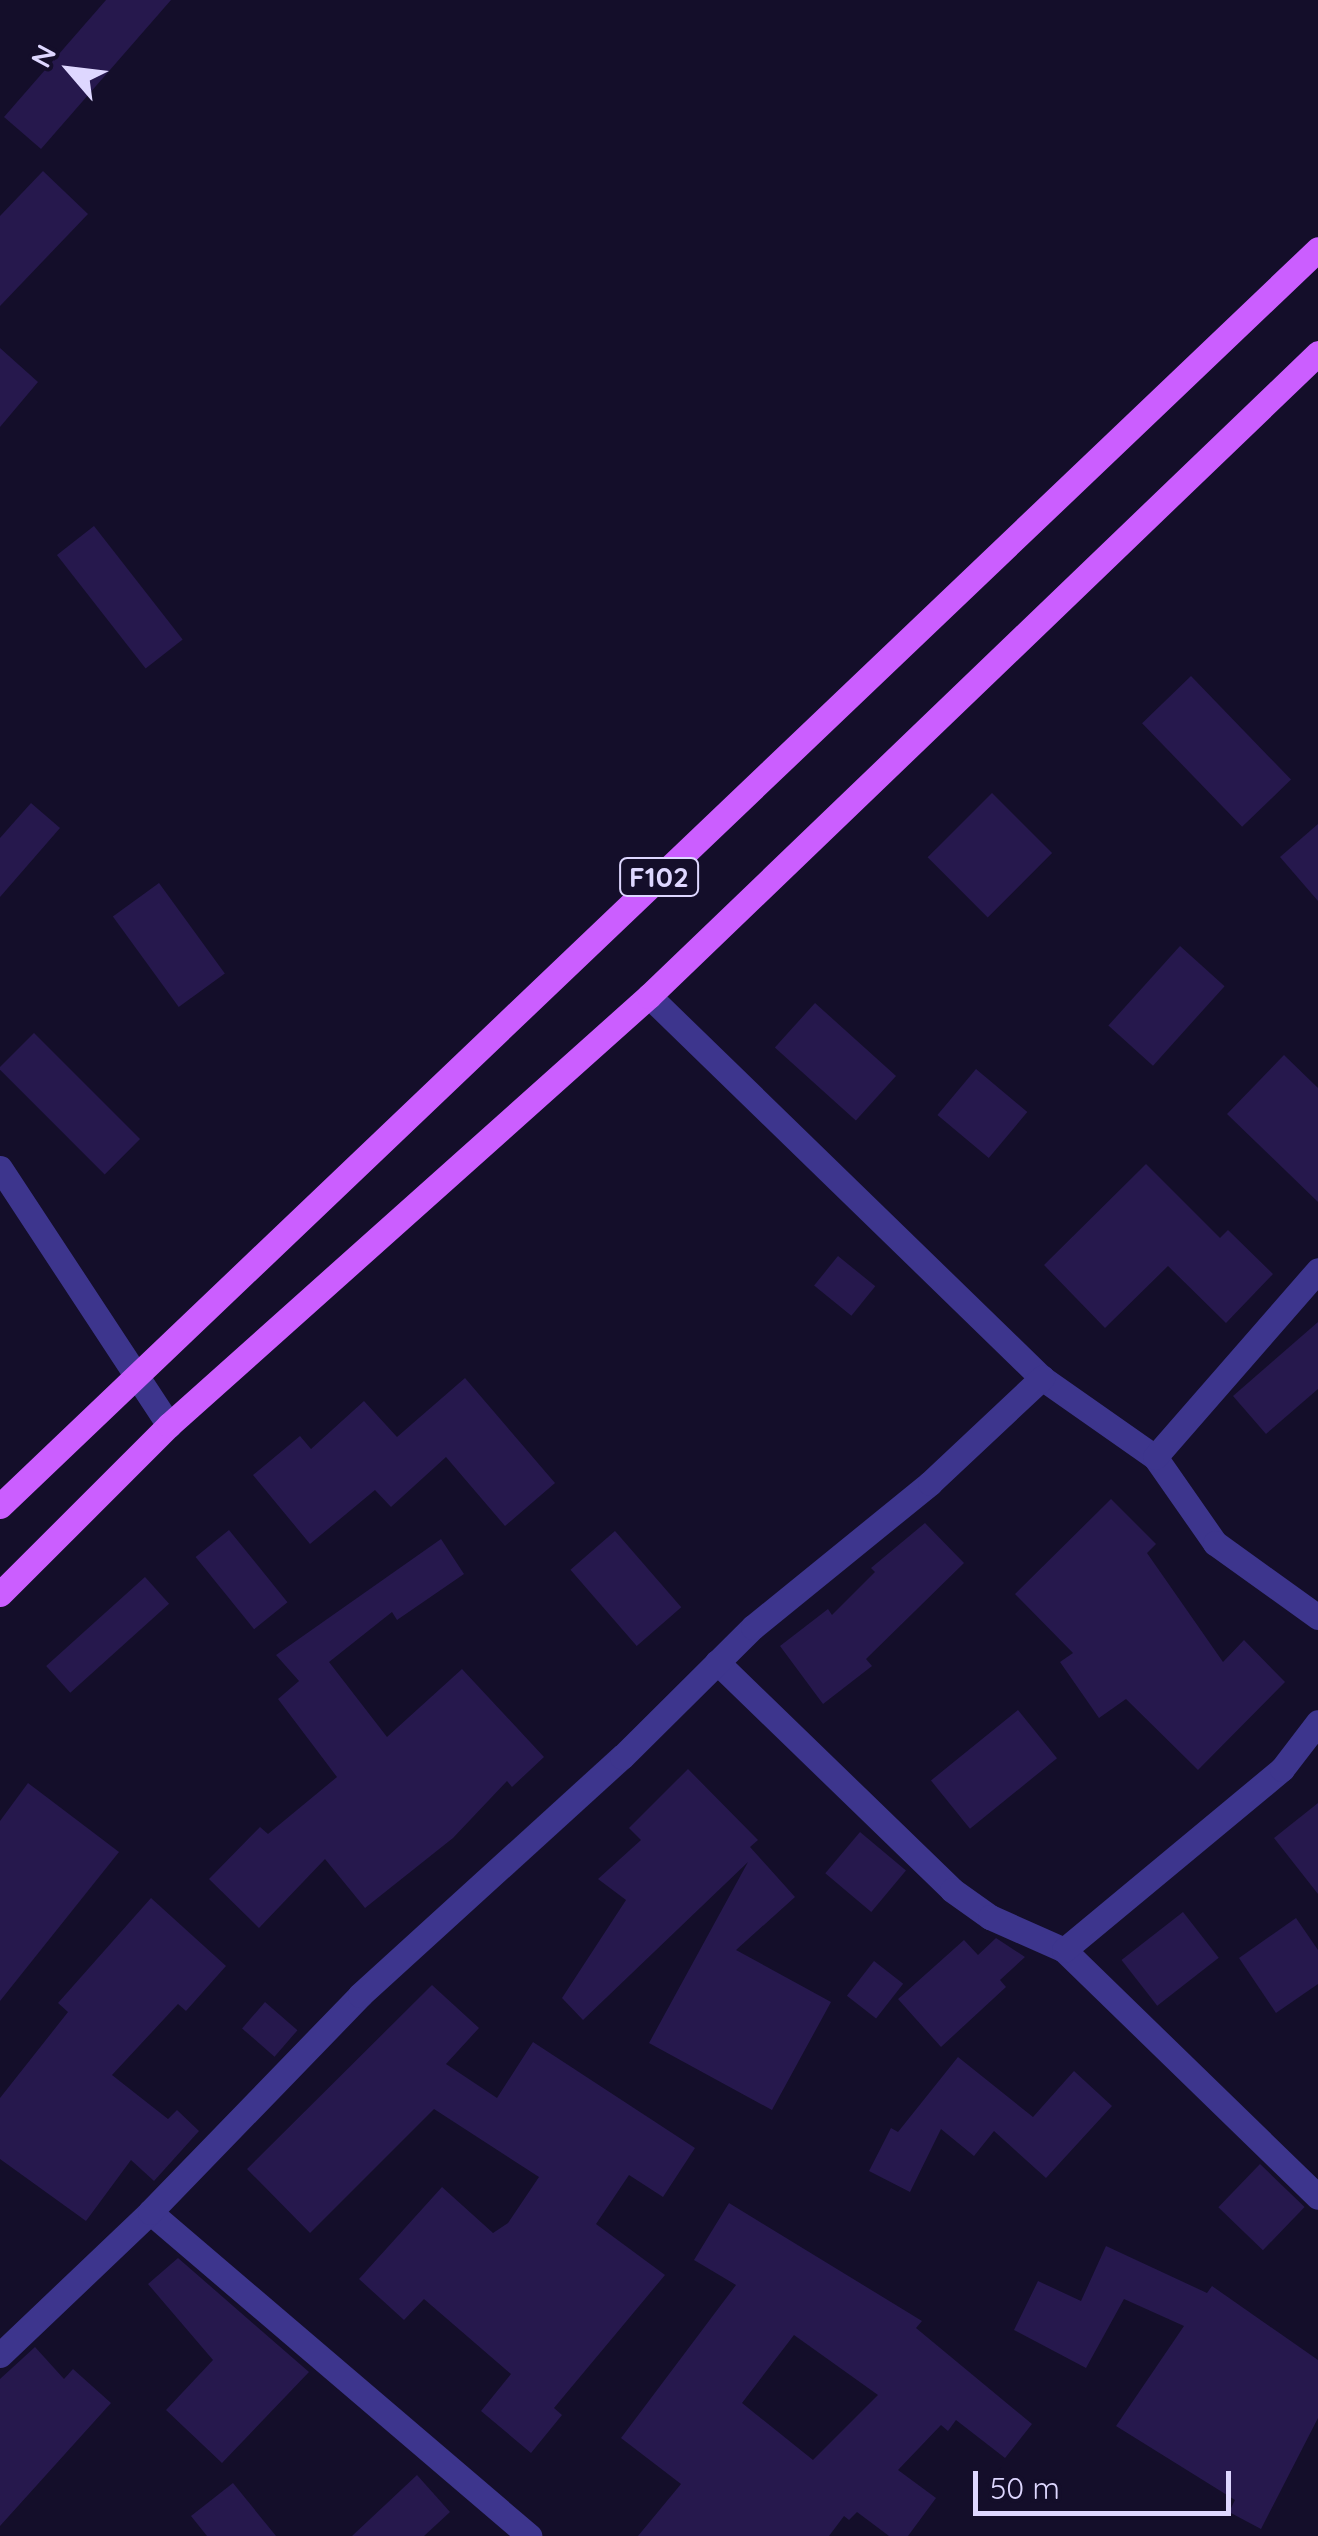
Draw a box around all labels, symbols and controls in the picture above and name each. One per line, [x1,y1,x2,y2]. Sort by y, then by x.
north arrow [20,20,120,120]
text: N [23,38,63,73]
road number: F102 [619,854,699,900]
scale bar [978,2451,1236,2513]
text: 50 m [990,2469,1060,2507]

